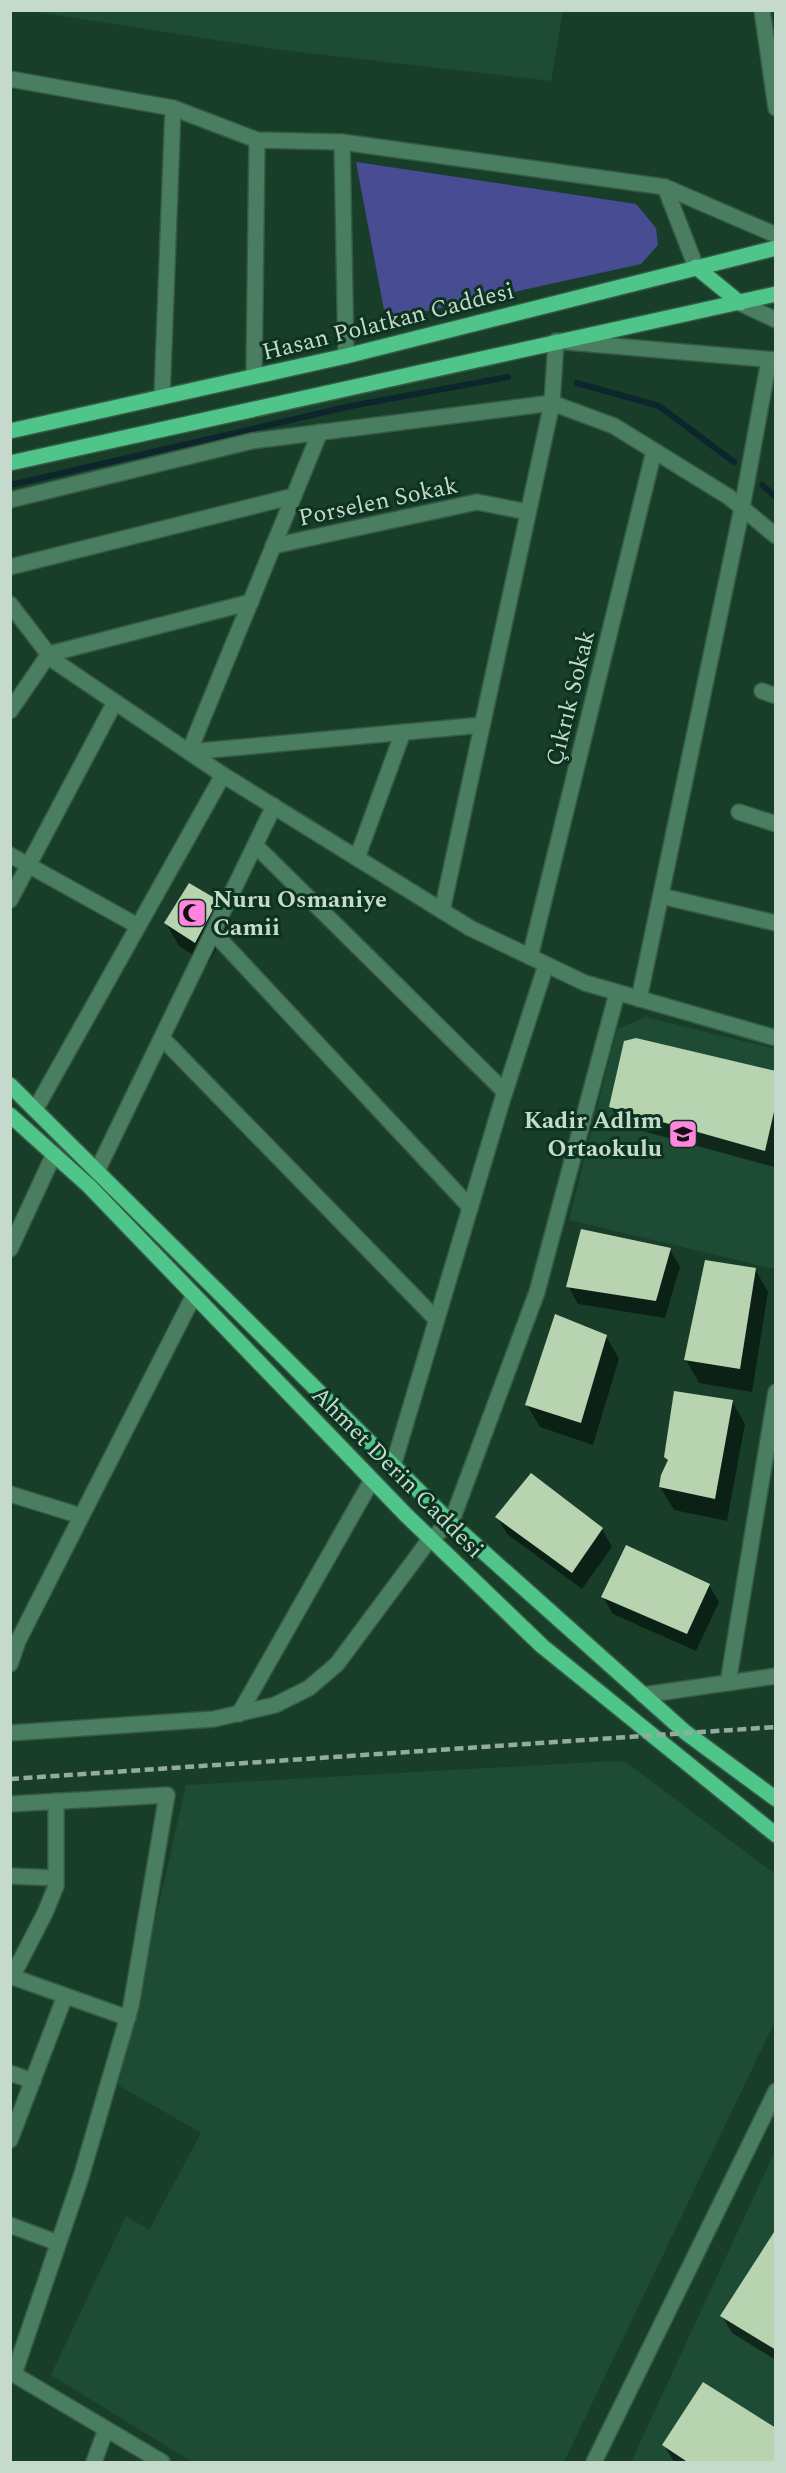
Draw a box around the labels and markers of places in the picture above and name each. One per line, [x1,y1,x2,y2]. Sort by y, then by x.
place label: Nuru Osmaniye Camii [213,882,387,946]
mosque icon: Nuru Osmaniye Camii [176,897,208,929]
place label: Kadir Adlım Ortaokulu [524,1103,662,1167]
school or university icon: Kadir Adlım Ortaokulu [667,1118,699,1150]

